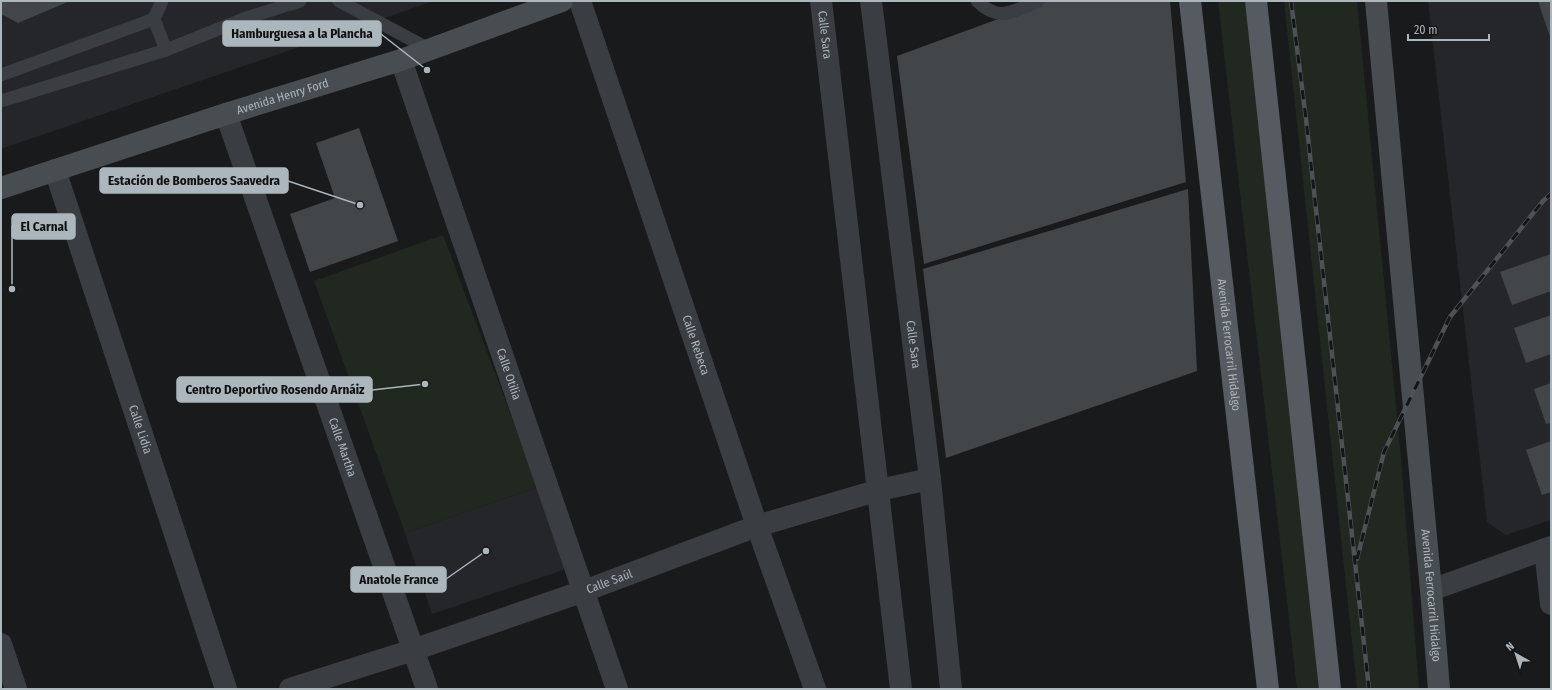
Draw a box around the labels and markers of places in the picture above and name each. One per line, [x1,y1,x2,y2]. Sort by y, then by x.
callout: Hamburguesa a la Plancha [223,21,381,46]
callout: Estación de Bomberos Saavedra [100,168,288,193]
callout: El Carnal [12,214,75,239]
callout: Centro Deportivo Rosendo Arnáiz [177,377,372,402]
callout: Anatole France [351,567,446,592]

